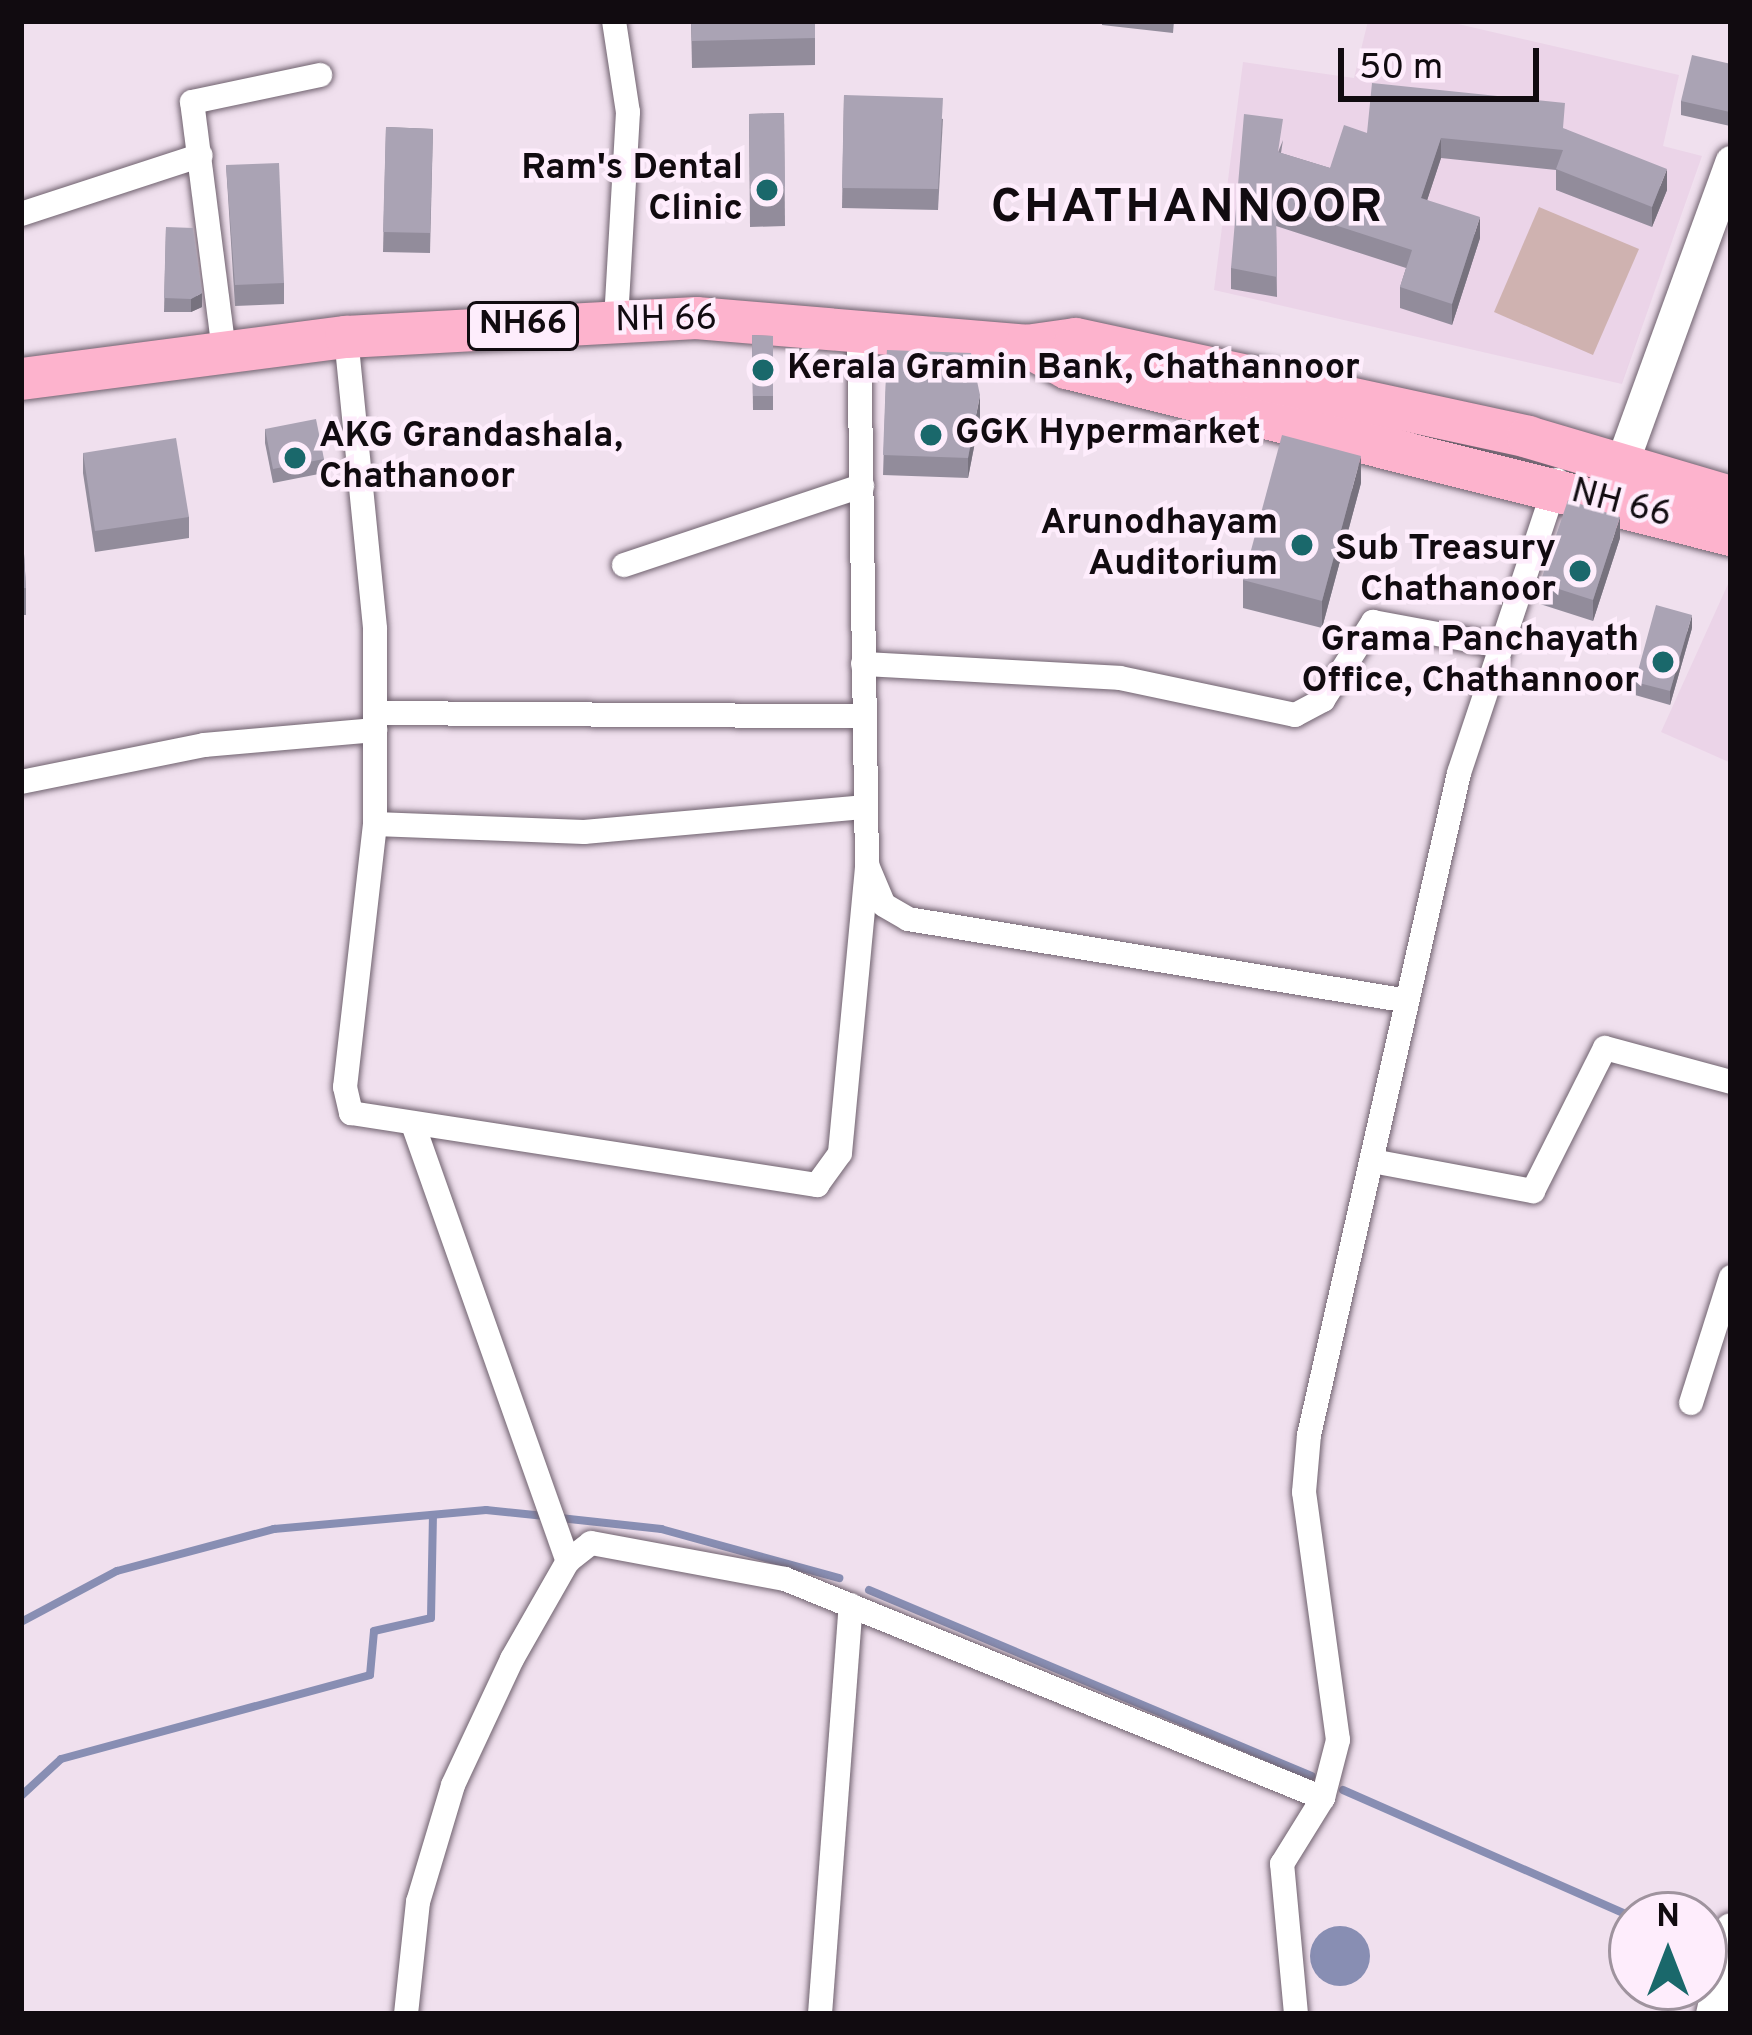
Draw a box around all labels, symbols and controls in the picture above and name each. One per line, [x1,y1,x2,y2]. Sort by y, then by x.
scale bar [1344,24,1545,98]
text: 50 m [1359,46,1443,92]
place label: Ram's Dental Clinic [521,147,743,232]
marker: Ram's Dental Clinic [754,177,780,203]
district label: CHATHANNOOR [991,181,1385,239]
road number: NH66 [466,299,580,353]
street label: NH 66 [615,299,717,343]
place label: Kerala Gramin Bank, Chathannoor [787,348,1360,392]
marker: Kerala Gramin Bank, Chathannoor [750,357,776,383]
place label: GGK Hypermarket [955,413,1261,457]
place label: AKG Grandashala, Chathanoor [319,415,623,500]
marker: GGK Hypermarket [918,422,944,448]
marker: AKG Grandashala, Chathanoor [282,445,308,471]
street label: NH 66 [1566,471,1676,539]
place label: Arunodhayam Auditorium [1040,502,1278,587]
place label: Sub Treasury Chathanoor [1335,528,1556,613]
marker: Arunodhayam Auditorium [1289,532,1315,558]
marker: Sub Treasury Chathanoor [1567,558,1593,584]
place label: Grama Panchayath Office, Chathannoor [1302,619,1639,704]
marker: Grama Panchayath Office, Chathannoor [1650,649,1676,675]
north arrow [1608,1891,1728,2011]
text: N [1656,1897,1680,1939]

